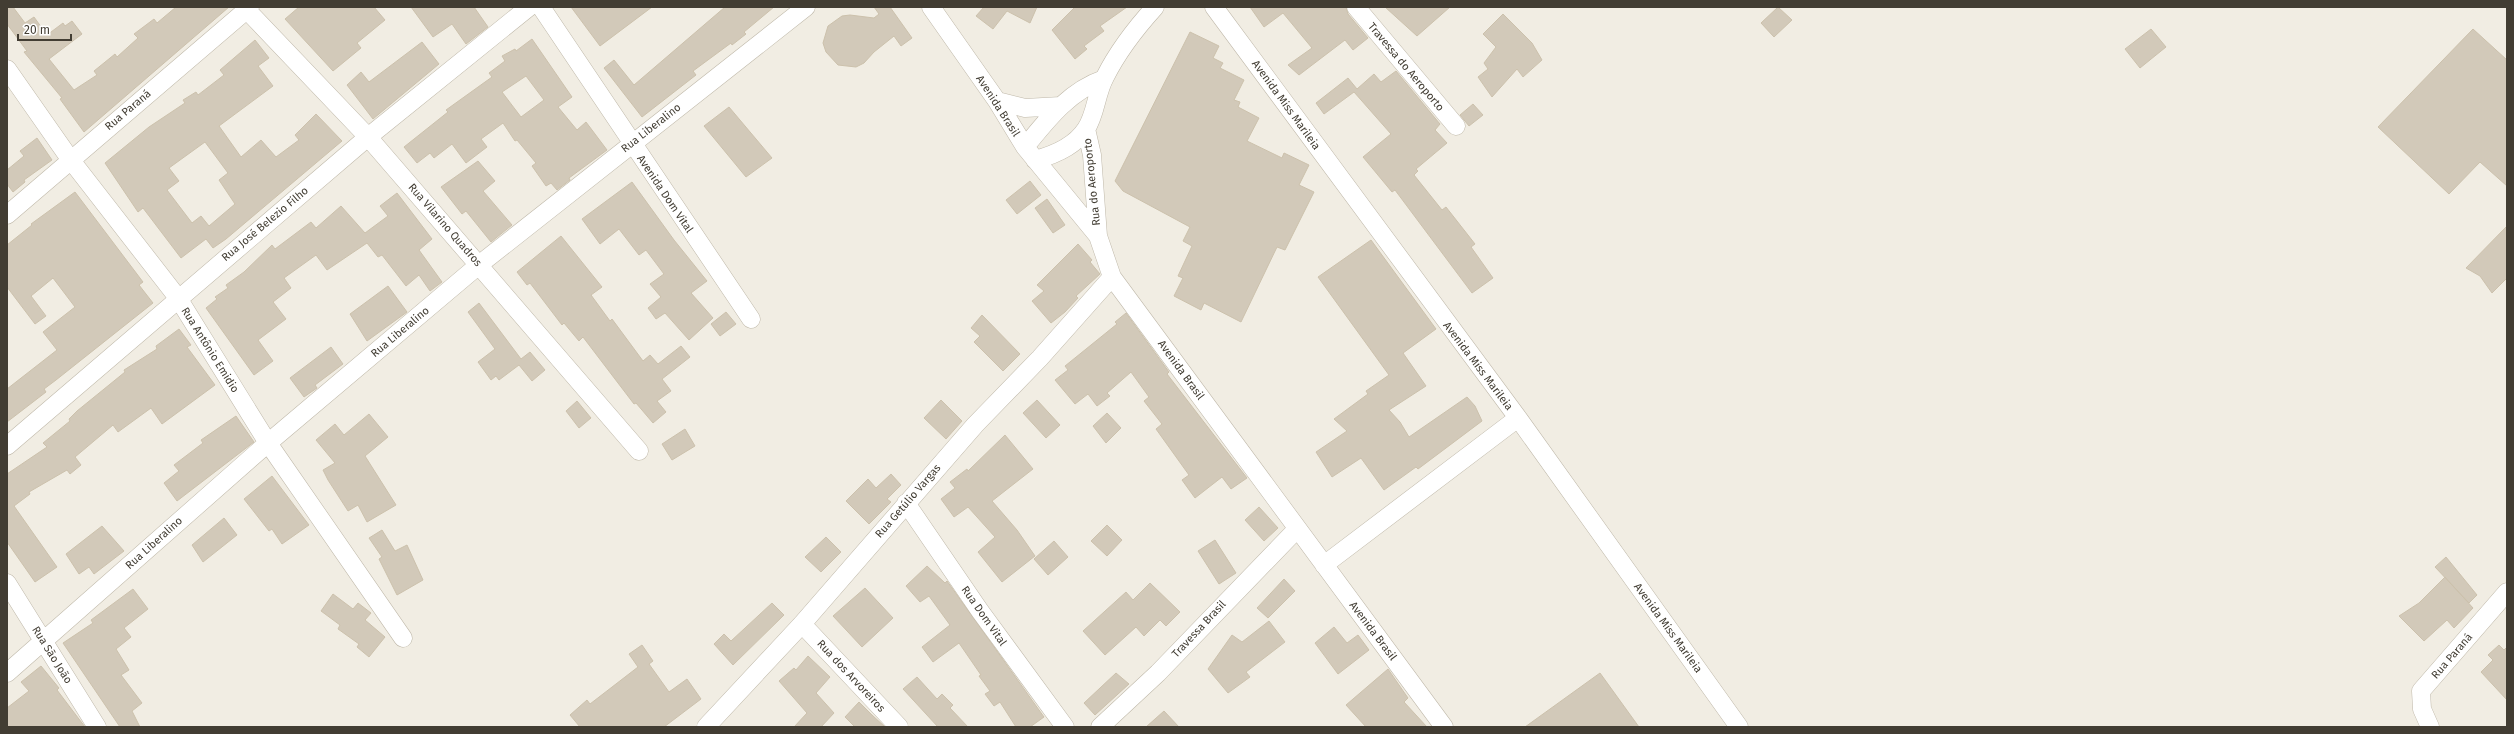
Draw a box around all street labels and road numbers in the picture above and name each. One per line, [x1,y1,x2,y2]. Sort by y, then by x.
street label: Travessa do Aeroporto [1365,20,1447,114]
street label: Avenida Miss Marileia [1249,58,1323,152]
street label: Avenida Brasil [973,73,1023,139]
street label: Rua Paraná [102,87,154,133]
street label: Rua Liberalino [619,101,683,155]
street label: Rua do Aeroporto [1081,138,1103,226]
street label: Avenida Dom Vital [634,153,696,235]
street label: Rua Vilarino Quadros [405,181,485,269]
street label: Rua José Belezio Filho [219,184,311,264]
street label: Rua Liberalino [368,304,432,360]
street label: Rua Antônio Emidio [178,305,242,395]
street label: Avenida Miss Marileia [1440,319,1516,413]
street label: Avenida Brasil [1155,338,1207,402]
street label: Rua Getúlio Vargas [873,462,943,540]
street label: Rua Liberalino [123,514,185,572]
street label: Avenida Miss Marileia [1631,581,1705,675]
street label: Rua Dom Vital [959,584,1009,648]
street label: Travessa Brasil [1169,598,1229,660]
street label: Avenida Brasil [1347,599,1399,663]
street label: Rua São João [29,624,75,686]
street label: Rua Paraná [2429,631,2475,681]
street label: Rua dos Arvoreiros [814,637,888,715]

